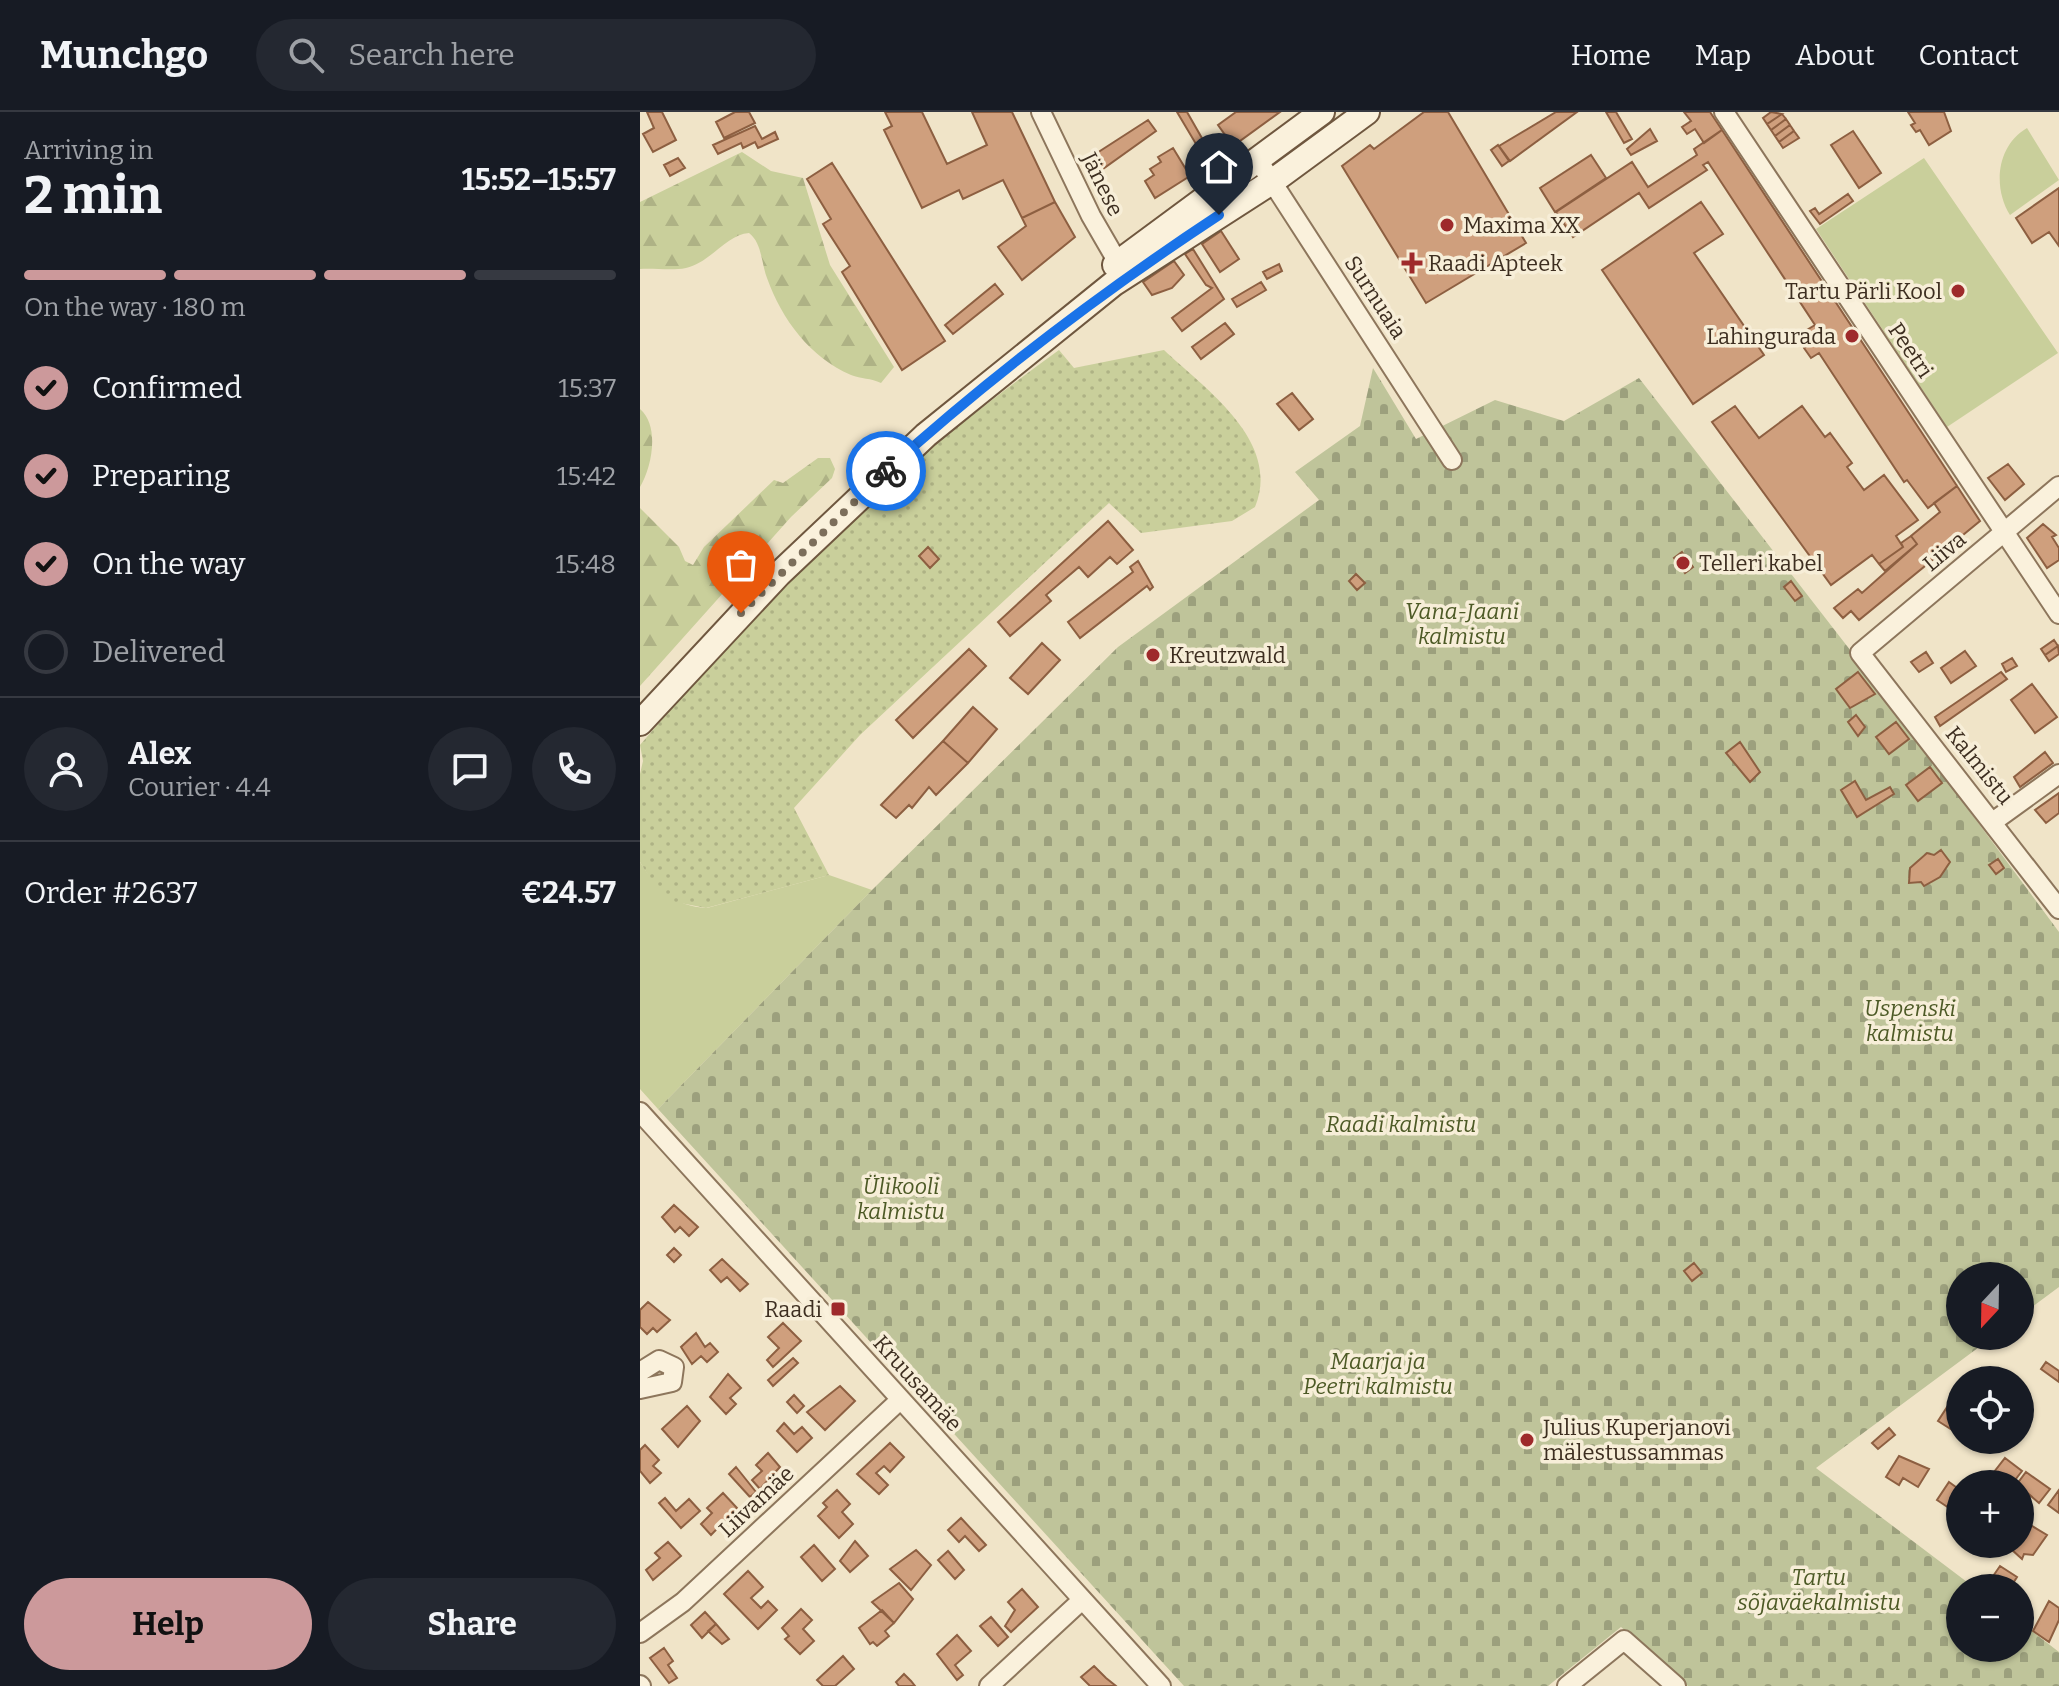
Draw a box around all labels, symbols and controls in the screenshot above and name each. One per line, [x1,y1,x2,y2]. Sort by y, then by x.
search box [256,19,816,91]
text: Munchgo [40,32,208,78]
icon: search [284,33,328,77]
text: Search here [348,37,515,73]
text: Home [1571,39,1651,72]
text: Map [1695,39,1751,72]
text: About [1795,39,1875,72]
text: Contact [1919,39,2019,72]
pin [1185,133,1253,215]
text: Arriving in [24,135,153,166]
icon: home [1197,145,1241,189]
street label: Jänese [1075,147,1129,220]
text: 15:52–15:57 [462,162,616,198]
text: 2 min [24,164,162,227]
place label: Maxima XX [1463,212,1580,239]
marker: Maxima XX [1438,216,1456,234]
place label: Raadi Apteek [1428,250,1563,277]
street label: Surnuaia [1339,251,1412,344]
marker: Raadi Apteek [1403,254,1421,272]
place label: Tartu Pärli Kool [1785,278,1942,305]
marker: Tartu Pärli Kool [1949,282,1967,300]
text: On the way · 180 m [24,292,246,323]
street label: Peetri [1882,318,1939,383]
place label: Lahingurada [1706,323,1836,350]
marker: Lahingurada [1843,327,1861,345]
icon: check [24,366,68,410]
text: Confirmed [92,370,242,406]
text: 15:37 [558,373,616,404]
courier [846,431,926,511]
icon: bike [864,449,908,493]
icon: check [24,454,68,498]
text: Preparing [92,458,230,494]
text: 15:42 [557,461,616,492]
street label: Liiva [1917,526,1971,577]
pin [707,531,775,613]
icon: check [24,542,68,586]
icon: bag [719,543,763,587]
text: On the way [92,546,245,582]
text: 15:48 [555,549,616,580]
place label: Telleri kabel [1699,550,1823,577]
marker: Telleri kabel [1674,554,1692,572]
park label: Vana-Jaani kalmistu [1405,598,1519,650]
text: Delivered [92,634,225,670]
place label: Kreutzwald [1169,642,1286,669]
marker: Kreutzwald [1144,646,1162,664]
street label: Kalmistu [1940,721,2019,810]
button: person [24,727,108,811]
button: chat [428,727,512,811]
button: phone [532,727,616,811]
text: Alex [128,736,191,772]
text: Courier · 4.4 [128,772,271,803]
text: Order #2637 [24,875,198,911]
text: €24.57 [521,875,616,911]
park label: Uspenski kalmistu [1864,995,1956,1047]
park label: Raadi kalmistu [1326,1111,1476,1138]
park label: Ülikooli kalmistu [857,1173,945,1225]
north arrow [1946,1262,2034,1350]
map controls [1946,1262,2034,1662]
place label: Raadi [764,1296,822,1323]
marker: Raadi [829,1300,847,1318]
street label: Kruusamäe [868,1330,968,1437]
park label: Maarja ja Peetri kalmistu [1303,1348,1453,1400]
button: locate [1946,1366,2034,1454]
place label: Julius Kuperjanovi mälestussammas [1542,1414,1731,1466]
marker: Julius Kuperjanovi mälestussammas [1518,1431,1536,1449]
street label: Liivamäe [713,1460,799,1543]
button: + [1946,1470,2034,1558]
park label: Tartu sõjaväekalmistu [1737,1564,1901,1616]
button: − [1946,1574,2034,1662]
button: Help [24,1578,312,1670]
button: Share [328,1578,616,1670]

